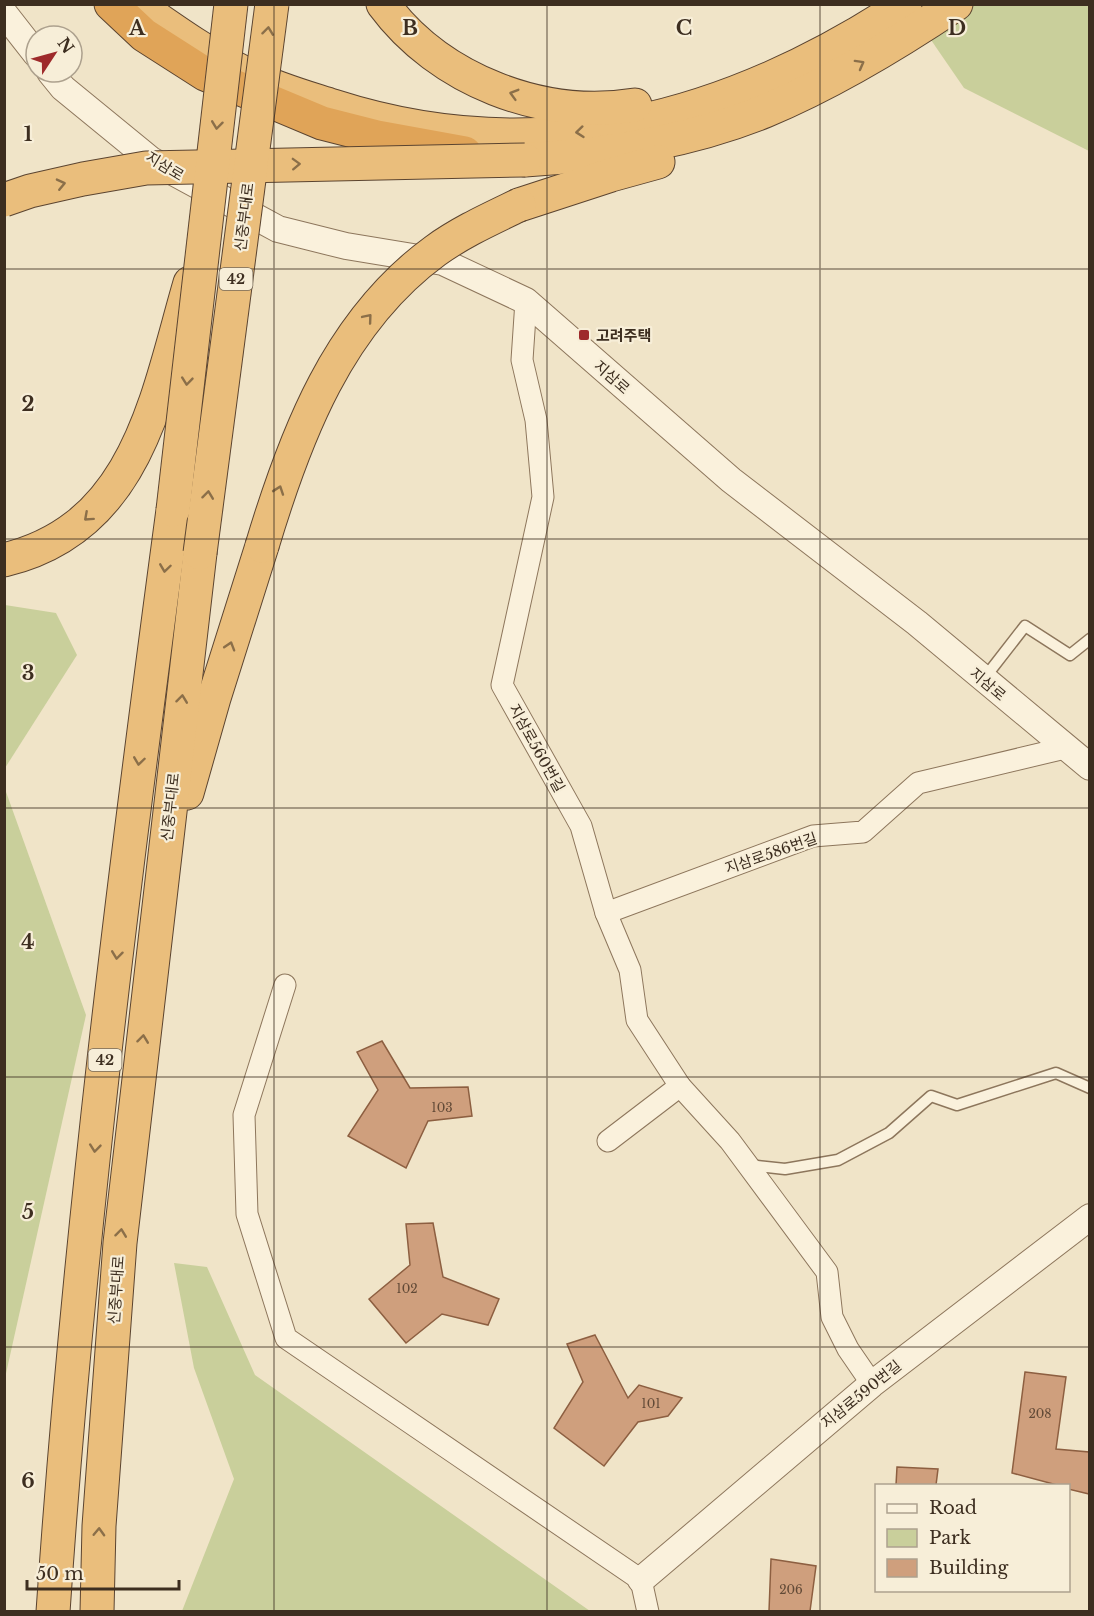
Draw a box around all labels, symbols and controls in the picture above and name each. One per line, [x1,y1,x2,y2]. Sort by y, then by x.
text: A [128,16,146,40]
text: B [402,16,418,40]
text: C [676,16,692,40]
text: D [948,16,966,40]
north arrow [24,24,84,84]
one-way arrow [262,27,274,36]
text: N [54,33,79,57]
one-way arrow [854,60,864,71]
one-way arrow [509,89,520,101]
one-way arrow [211,121,224,130]
text: 1 [24,122,33,146]
one-way arrow [576,125,585,138]
street label: 지삼로 [142,147,188,185]
one-way arrow [292,158,301,171]
one-way arrow [55,178,65,191]
street label: 신중부대로 [230,182,258,252]
road number: 42 [220,268,252,290]
one-way arrow [361,314,372,325]
place label: 고려주택 [596,326,651,345]
marker: 고려주택 [577,328,591,342]
street label: 지삼로 [590,356,634,398]
one-way arrow [182,377,194,386]
text: 2 [21,392,35,416]
one-way arrow [272,485,284,496]
one-way arrow [201,491,214,500]
one-way arrow [84,510,95,521]
one-way arrow [160,563,172,572]
one-way arrow [223,641,235,652]
text: 3 [22,661,34,685]
street label: 지삼로 [966,663,1010,705]
one-way arrow [176,695,188,704]
street label: 지삼로560번길 [505,701,569,795]
one-way arrow [134,756,146,766]
street label: 신중부대로 [157,772,183,842]
street label: 지삼로586번길 [722,828,820,878]
text: 4 [21,930,35,954]
one-way arrow [111,950,123,959]
one-way arrow [136,1035,149,1044]
road number: 42 [88,1049,122,1071]
house number: 103 [431,1100,453,1115]
one-way arrow [89,1144,102,1153]
text: 5 [22,1200,34,1224]
one-way arrow [114,1228,127,1237]
street label: 신중부대로 [104,1255,128,1325]
house number: 102 [396,1281,418,1296]
street label: 지삼로590번길 [817,1356,905,1432]
house number: 101 [641,1396,661,1411]
house number: 208 [1028,1406,1052,1421]
text: 6 [21,1469,35,1493]
legend [875,1484,1070,1592]
text: Road [929,1497,977,1519]
text: Park [929,1527,971,1549]
one-way arrow [92,1528,105,1537]
scale bar [27,1553,178,1591]
text: Building [929,1557,1008,1579]
text: 50 m [36,1563,84,1585]
house number: 206 [779,1582,803,1597]

